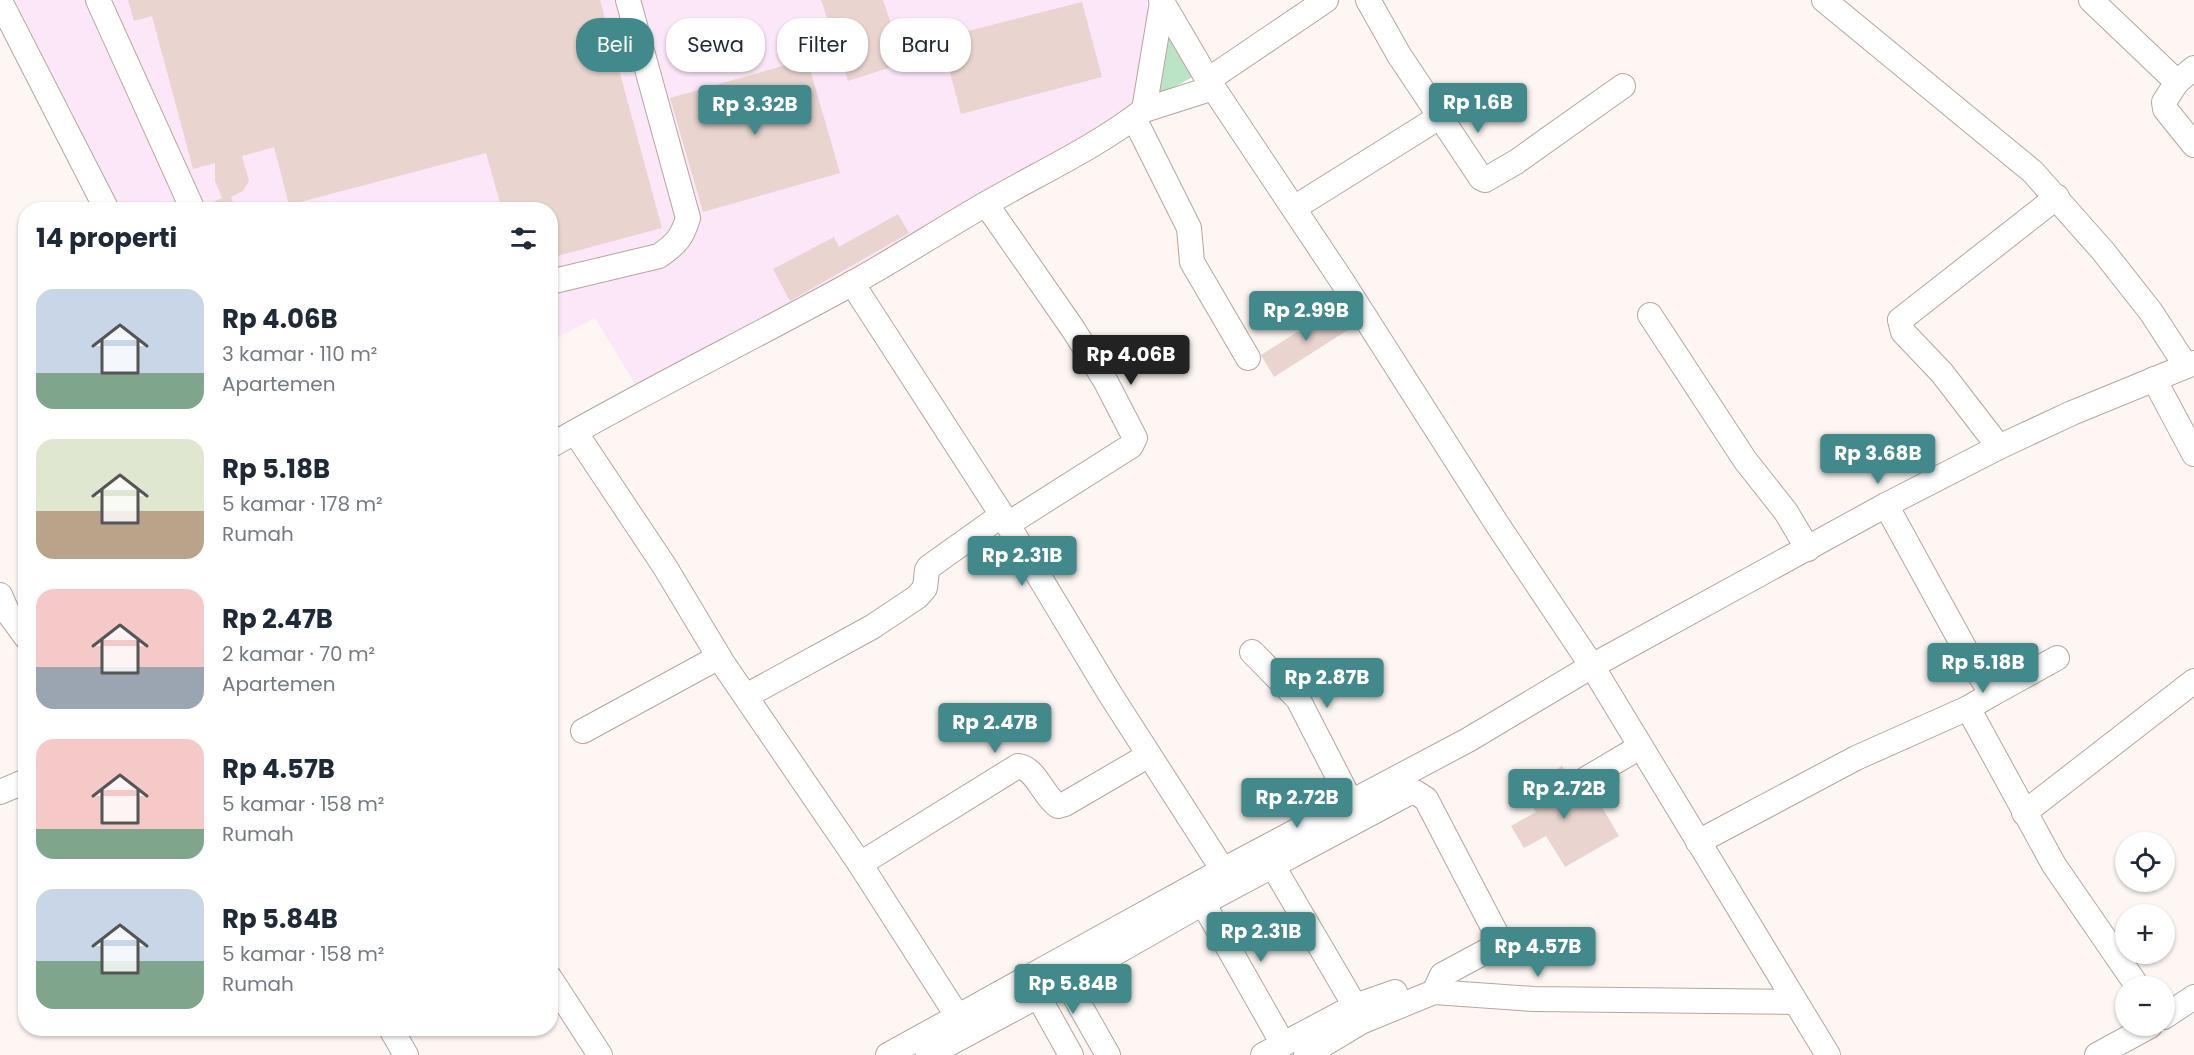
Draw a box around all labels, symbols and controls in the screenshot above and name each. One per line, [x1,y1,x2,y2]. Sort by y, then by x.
chip: Beli [576,18,654,72]
chip: Sewa [666,18,765,72]
chip: Filter [777,18,868,72]
chip: Baru [880,18,971,72]
pin: Rp 1.6B [1423,83,1533,134]
pin: Rp 3.32B [693,85,817,136]
text: Rp 1.6B [1443,88,1513,116]
text: Rp 3.32B [712,90,798,118]
text: 14 properti [36,220,177,256]
icon: filters [507,222,540,255]
pin: Rp 2.99B [1244,291,1368,342]
text: Rp 2.99B [1263,296,1349,324]
text: Rp 4.06B [222,301,338,337]
icon: home [84,313,156,385]
pin: Rp 4.06B [1069,335,1193,386]
text: 3 kamar · 110 m² [222,340,377,368]
text: Rp 4.06B [1087,340,1176,368]
text: Apartemen [222,370,335,398]
pin: Rp 3.68B [1816,434,1940,485]
text: Rp 3.68B [1834,439,1922,467]
text: Rp 5.18B [222,451,330,487]
icon: home [84,463,156,535]
text: 5 kamar · 178 m² [222,490,383,518]
text: Rumah [222,520,294,548]
pin: Rp 2.31B [960,536,1084,587]
text: Rp 2.31B [982,541,1062,569]
text: Rp 2.47B [222,601,333,637]
icon: home [84,613,156,685]
text: 2 kamar · 70 m² [222,640,375,668]
pin: Rp 5.18B [1921,643,2045,694]
text: Rp 5.18B [1941,648,2025,676]
pin: Rp 2.87B [1265,658,1389,709]
text: Rp 2.87B [1285,663,1369,691]
text: Apartemen [222,670,335,698]
pin: Rp 2.47B [933,703,1057,754]
text: Rp 2.47B [952,708,1038,736]
text: Rp 4.57B [222,751,335,787]
icon: home [84,763,156,835]
pin: Rp 2.72B [1502,769,1626,820]
text: Rp 2.72B [1522,774,1606,802]
pin: Rp 2.72B [1235,778,1359,829]
text: Rp 2.72B [1255,783,1339,811]
text: 5 kamar · 158 m² [222,790,384,818]
text: Rumah [222,820,294,848]
map controls [2115,832,2175,1036]
button: locate [2115,832,2175,892]
text: Rp 5.84B [222,901,338,937]
button: + [2115,904,2175,964]
pin: Rp 2.31B [1199,912,1323,963]
icon: home [84,913,156,985]
text: Rp 2.31B [1221,917,1301,945]
pin: Rp 4.57B [1476,927,1600,978]
text: Rp 4.57B [1495,932,1581,960]
text: 5 kamar · 158 m² [222,940,384,968]
pin: Rp 5.84B [1011,964,1135,1015]
text: Rp 5.84B [1028,969,1118,997]
text: Rumah [222,970,294,998]
button: − [2115,976,2175,1036]

